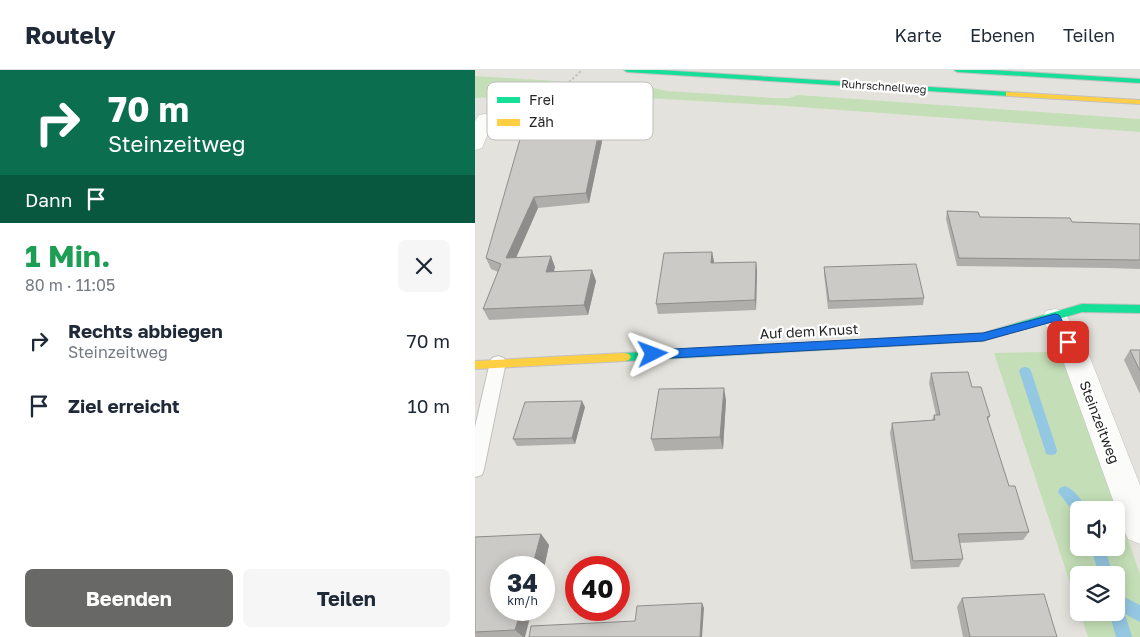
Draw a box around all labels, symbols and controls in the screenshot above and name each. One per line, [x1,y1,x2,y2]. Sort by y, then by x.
text: Routely [25,20,116,49]
text: Karte [895,24,942,46]
text: Ebenen [970,24,1035,46]
text: Teilen [1063,24,1115,46]
street label: Ruhrschnellweg [841,77,927,95]
legend [487,82,653,140]
text: 70 m [108,88,189,130]
icon: right [25,90,90,155]
text: Frei [529,91,555,108]
text: Zäh [529,113,554,130]
text: Steinzeitweg [108,130,245,157]
icon: arrive [82,185,110,213]
text: Dann [25,188,72,211]
text: 1 Min. [25,238,111,274]
button: close [398,240,450,292]
text: 80 m · 11:05 [25,275,115,295]
text: Rechts abbiegen [68,319,223,342]
street label: Auf dem Knust [759,320,859,342]
pin [1047,321,1089,363]
icon: right [25,327,53,355]
position arrow [626,327,678,379]
icon: arrive [1054,328,1082,356]
text: 70 m [407,329,450,352]
text: Steinzeitweg [68,342,168,362]
street label: Steinzeitweg [1076,378,1124,466]
icon: arrive [25,392,53,420]
text: Ziel erreicht [68,394,180,417]
text: 10 m [407,394,450,417]
map controls [1070,501,1125,621]
button: sound [1070,501,1125,556]
speed limit sign: 40 [565,556,630,621]
button: layers [1070,566,1125,621]
text: 34 [507,567,538,598]
button: Beenden [25,569,233,627]
button: Teilen [243,569,450,627]
text: km/h [507,593,538,608]

